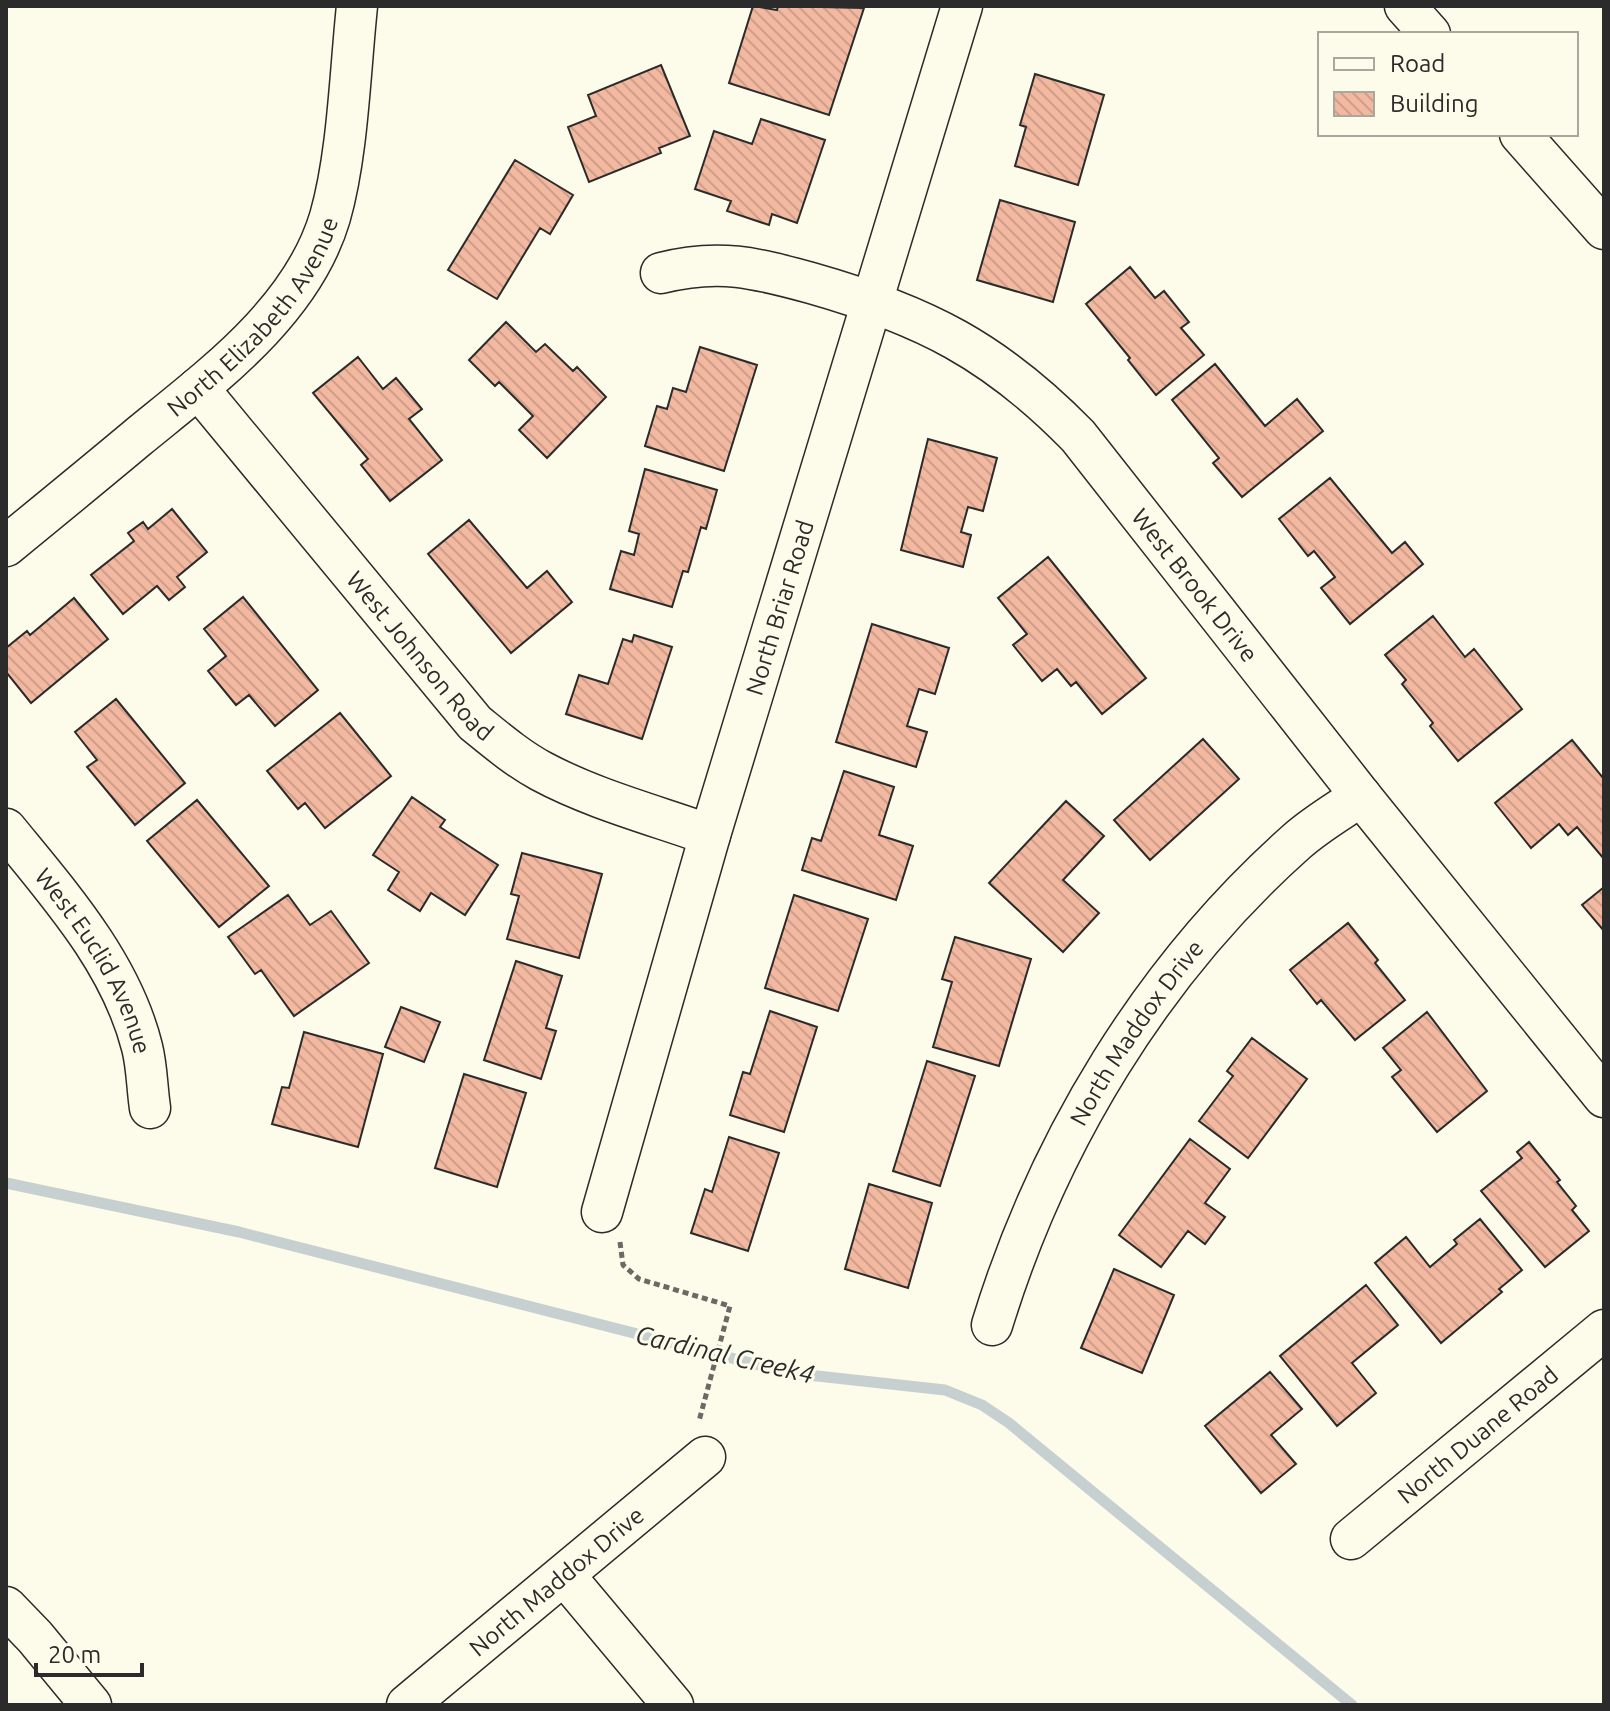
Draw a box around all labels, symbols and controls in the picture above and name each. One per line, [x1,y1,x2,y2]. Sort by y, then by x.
legend [1318,32,1578,136]
text: Road [1390,50,1445,77]
text: Building [1390,90,1478,117]
street label: North Elizabeth Avenue [162,213,343,422]
street label: West Brook Drive [1127,503,1264,667]
street label: North Briar Road [740,517,818,698]
street label: West Johnson Road [342,566,499,746]
street label: West Euclid Avenue [30,863,157,1057]
street label: North Maddox Drive [1064,934,1209,1130]
water label: Cardinal Creek4 [633,1319,817,1389]
street label: North Duane Road [1392,1361,1563,1509]
street label: North Maddox Drive [464,1501,649,1661]
scale bar [36,1627,142,1677]
text: 20 m [48,1641,101,1668]

